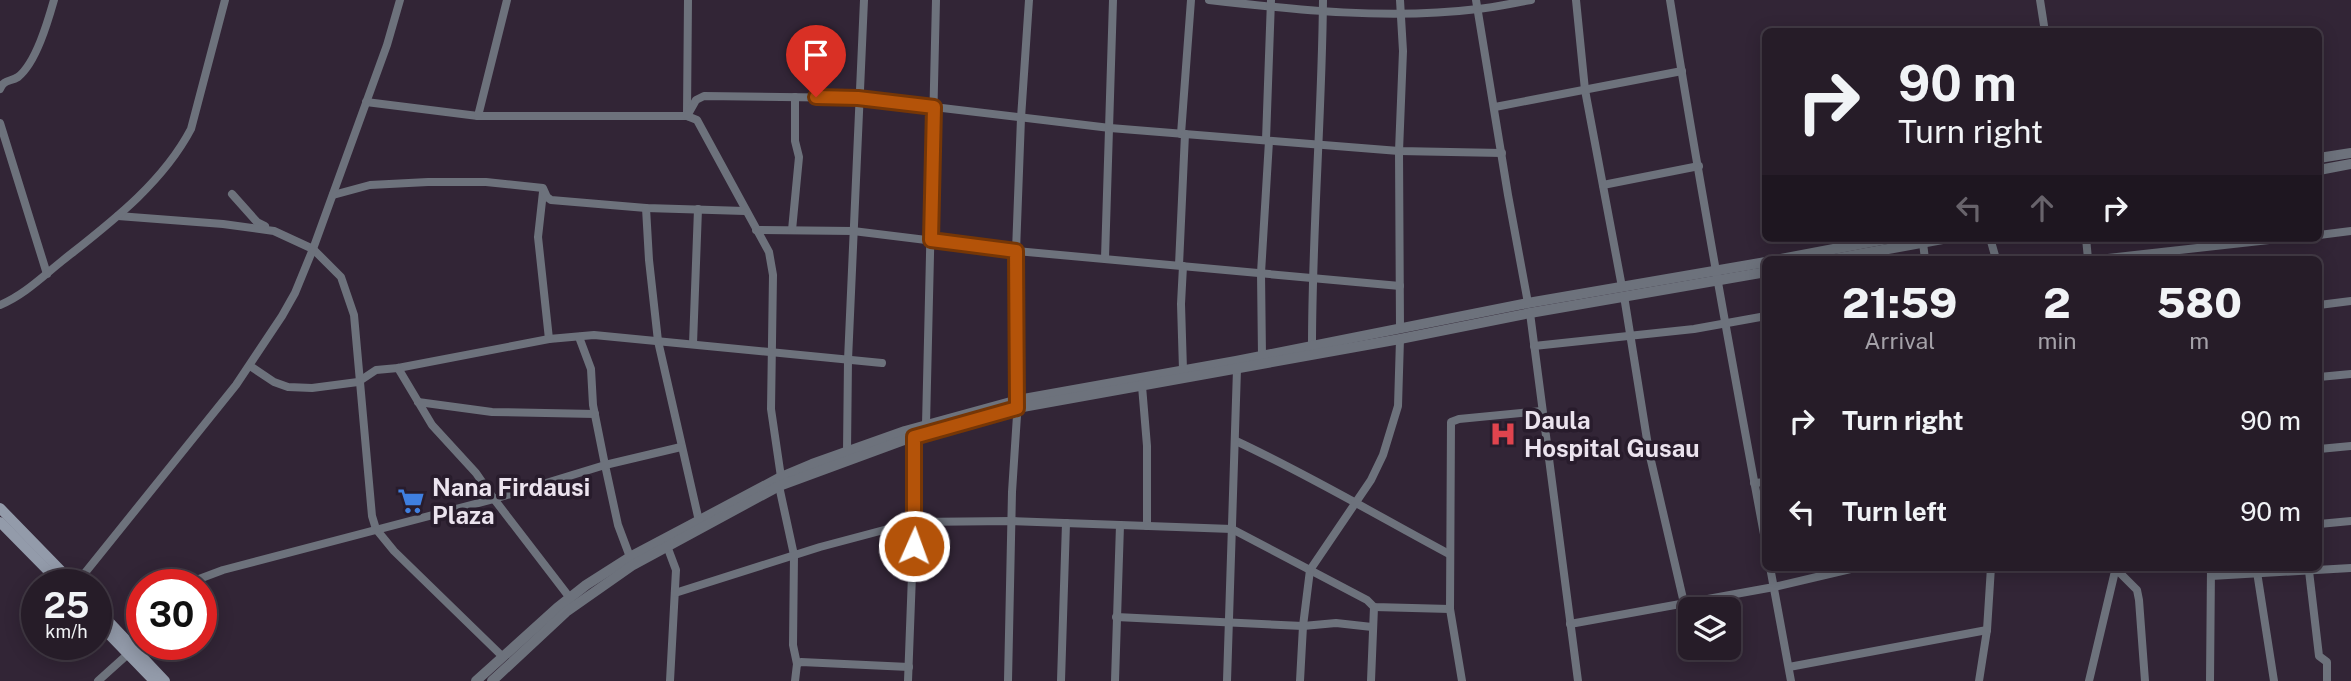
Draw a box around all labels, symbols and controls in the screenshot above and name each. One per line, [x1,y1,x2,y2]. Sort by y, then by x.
pin [786,25,846,97]
icon: arrive [797,36,835,74]
text: 90 m [1898,54,2017,112]
icon: right [1783,56,1874,147]
text: Turn right [1898,113,2043,150]
icon: left [1950,189,1988,227]
icon: ahead [2023,189,2061,227]
icon: right [2096,189,2134,227]
text: 21:59 [1842,278,1957,327]
text: 2 [2043,278,2071,327]
text: 580 [2157,278,2242,327]
text: Arrival [1864,327,1935,354]
text: min [2038,327,2077,354]
text: m [2189,327,2209,354]
icon: right [1783,402,1821,440]
text: Turn right [1842,405,1964,436]
text: 90 m [2240,405,2301,436]
place label: Daula Hospital Gusau [1524,406,1700,462]
hospital icon: Daula Hospital Gusau [1488,419,1518,449]
place label: Nana Firdausi Plaza [432,473,590,529]
supermarket icon: Nana Firdausi Plaza [396,486,426,516]
icon: left [1783,493,1821,531]
text: Turn left [1842,496,1947,527]
text: 90 m [2240,496,2301,527]
position arrow [877,509,951,583]
speed limit sign: 30 [126,569,217,660]
text: 25 [44,585,89,626]
map controls [1678,597,1741,660]
button: layers [1678,597,1741,660]
text: km/h [45,621,88,642]

